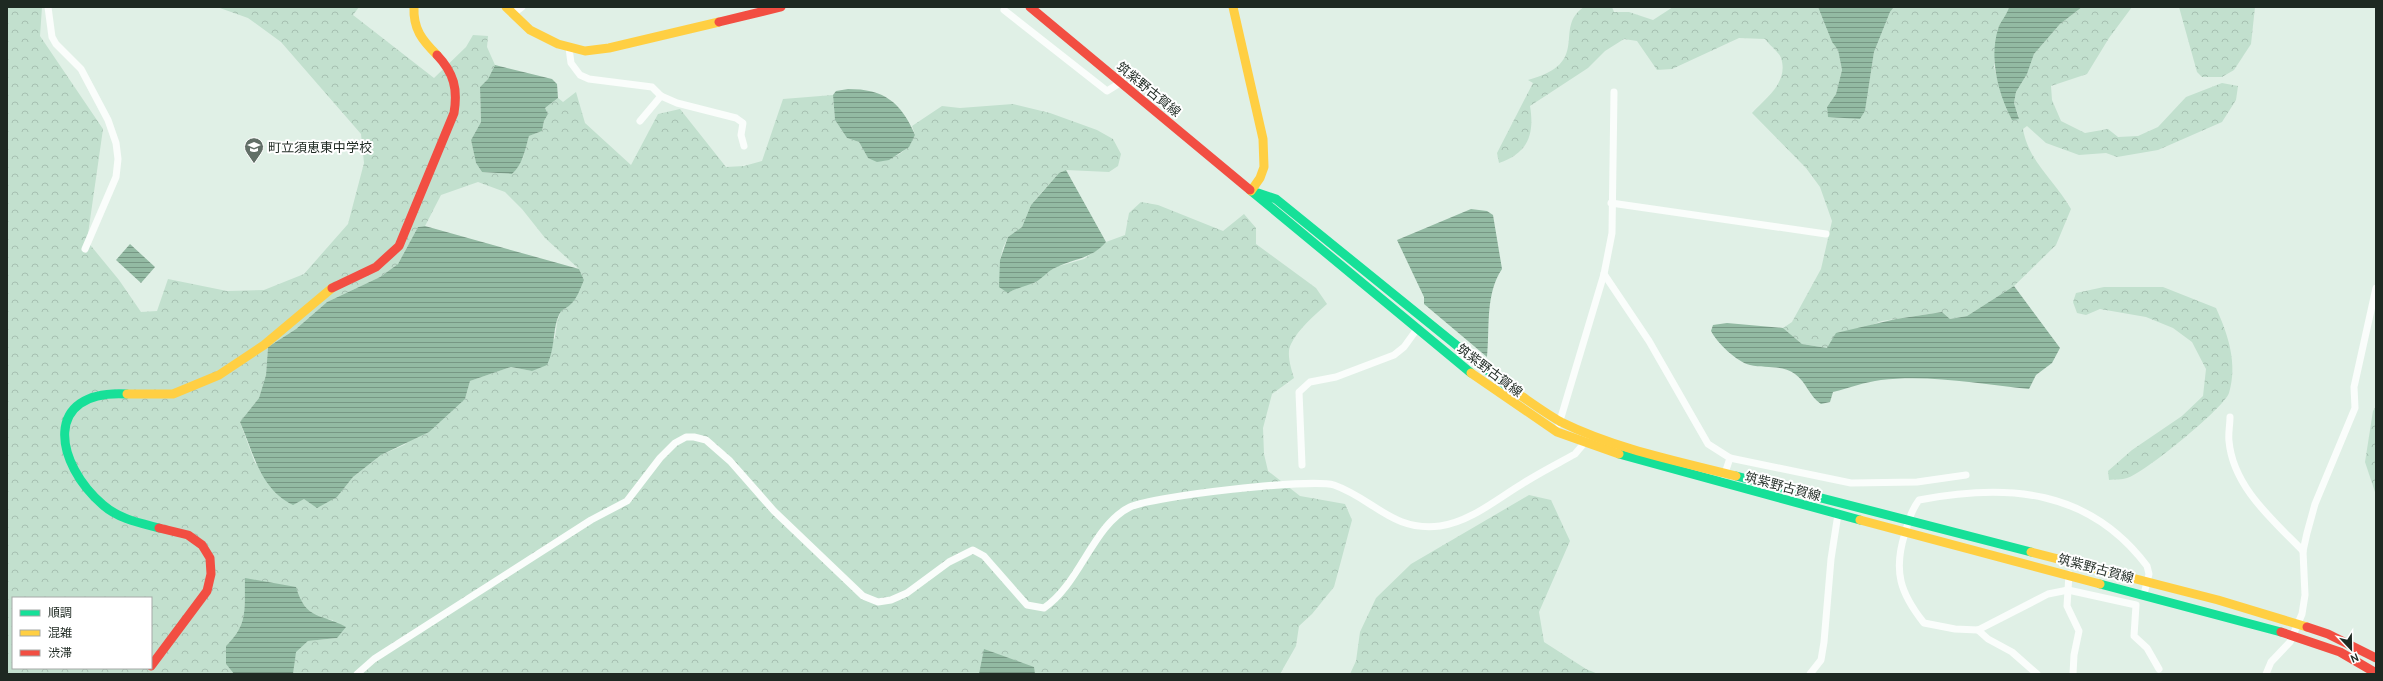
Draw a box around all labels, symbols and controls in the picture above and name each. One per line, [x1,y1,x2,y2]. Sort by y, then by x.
street label: 筑紫野古賀線 [1114,58,1184,120]
school or university icon: 町立須恵東中学校 [243,136,265,164]
place label: 町立須恵東中学校 [268,139,372,155]
street label: 筑紫野古賀線 [1454,340,1526,400]
street label: 筑紫野古賀線 [1743,468,1823,504]
street label: 筑紫野古賀線 [2056,550,2136,586]
legend [12,597,152,669]
text: 順調 [48,605,72,620]
text: 混雑 [48,625,72,640]
north arrow [2331,629,2371,669]
text: 渋滞 [48,645,72,660]
text: N [2349,650,2361,666]

